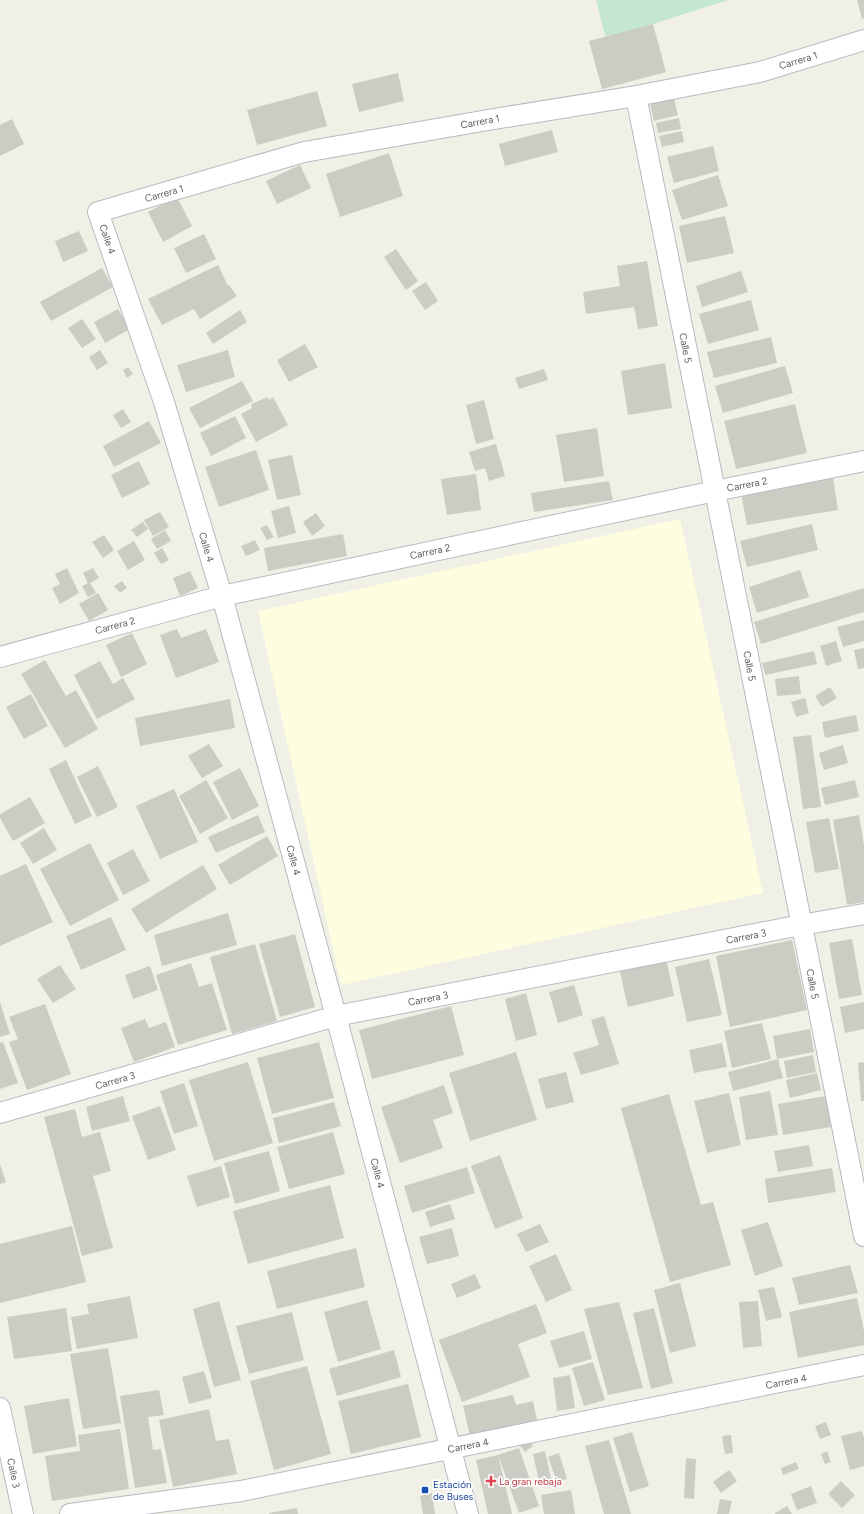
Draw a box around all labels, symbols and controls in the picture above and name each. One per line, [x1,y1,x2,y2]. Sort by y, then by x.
street label: Carrera 1 [777,48,819,72]
street label: Carrera 1 [459,112,501,131]
street label: Carrera 1 [143,182,185,205]
street label: Calle 4 [96,222,119,256]
street label: Calle 5 [676,332,695,364]
street label: Carrera 2 [726,474,768,495]
street label: Calle 4 [196,530,217,564]
street label: Carrera 2 [409,541,452,562]
street label: Carrera 2 [94,614,137,637]
street label: Calle 5 [740,650,759,682]
street label: Calle 4 [283,844,304,877]
street label: Carrera 3 [725,926,767,947]
street label: Calle 5 [803,968,822,1000]
street label: Carrera 3 [407,988,449,1009]
street label: Carrera 3 [94,1069,137,1092]
street label: Calle 4 [367,1157,388,1190]
street label: Carrera 4 [764,1371,808,1392]
street label: Carrera 4 [446,1435,490,1456]
street label: Calle 3 [4,1457,23,1489]
place label: La gran rebaja [499,1475,562,1488]
marker: La gran rebaja [486,1476,496,1486]
place label: Estación de Buses [433,1478,474,1503]
marker: Estación de Buses [420,1485,430,1495]

